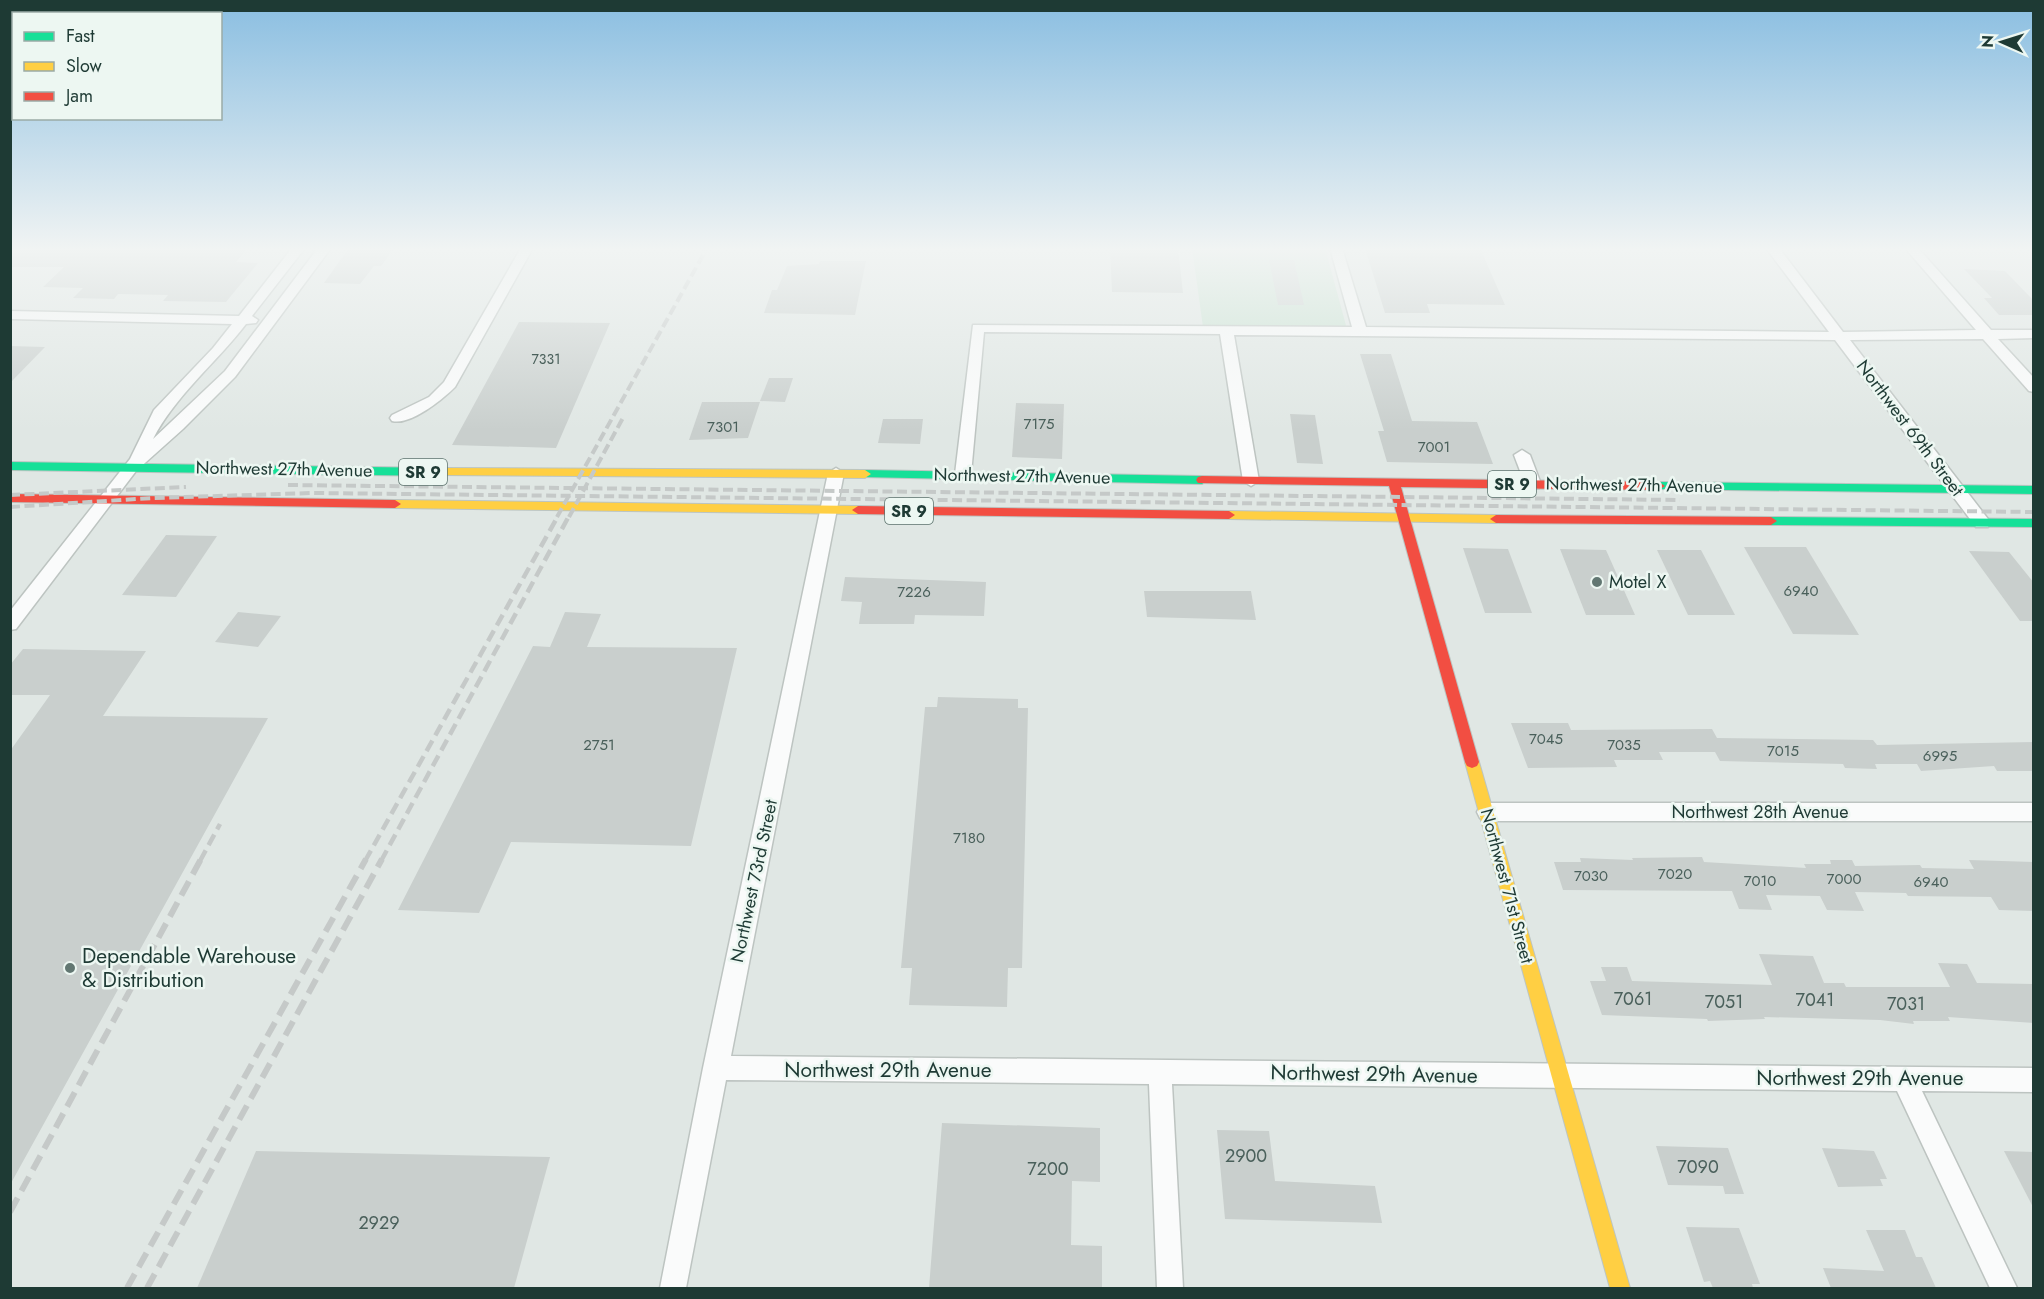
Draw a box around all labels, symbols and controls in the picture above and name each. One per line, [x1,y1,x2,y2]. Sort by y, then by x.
legend [12,12,222,120]
north arrow [1972,12,2032,72]
text: Fast [66,23,95,49]
text: N [1976,34,1999,48]
text: Slow [66,53,103,79]
text: Jam [64,83,93,109]
house number: 7331 [532,349,560,369]
street label: Northwest 69th Street [1850,354,1970,502]
house number: 7175 [1024,413,1054,435]
house number: 7301 [707,416,739,438]
house number: 7001 [1418,436,1450,458]
street label: Northwest 27th Avenue [195,454,373,484]
road number: SR 9 [399,459,447,485]
street label: Northwest 27th Avenue [933,461,1111,491]
street label: Northwest 27th Avenue [1545,470,1723,500]
road number: SR 9 [1488,471,1536,497]
road number: SR 9 [885,498,933,524]
place label: Motel X [1609,569,1667,595]
marker: Motel X [1590,575,1604,589]
house number: 6940 [1783,580,1819,602]
house number: 7226 [897,581,931,603]
house number: 7045 [1529,728,1563,750]
house number: 2751 [583,734,615,756]
house number: 7035 [1607,734,1641,756]
house number: 7015 [1767,740,1799,762]
house number: 6995 [1923,745,1957,767]
street label: Northwest 73rd Street [724,796,784,965]
street label: Northwest 28th Avenue [1671,799,1849,825]
street label: Northwest 71st Street [1474,806,1540,967]
house number: 7180 [953,827,985,849]
house number: 7020 [1658,863,1692,885]
house number: 7030 [1574,865,1608,887]
house number: 7000 [1827,868,1861,890]
house number: 7010 [1744,870,1776,892]
house number: 6940 [1913,871,1949,893]
place label: Dependable Warehouse & Distribution [82,941,296,995]
marker: Dependable Warehouse & Distribution [63,961,77,975]
house number: 7061 [1614,986,1652,1012]
house number: 7041 [1796,987,1834,1013]
house number: 7051 [1705,989,1743,1015]
house number: 7031 [1887,991,1925,1017]
street label: Northwest 29th Avenue [784,1055,992,1085]
street label: Northwest 29th Avenue [1270,1057,1478,1091]
street label: Northwest 29th Avenue [1756,1063,1964,1093]
house number: 2900 [1225,1143,1267,1169]
house number: 7090 [1677,1154,1719,1180]
house number: 7200 [1027,1156,1069,1182]
house number: 2929 [358,1210,400,1236]

